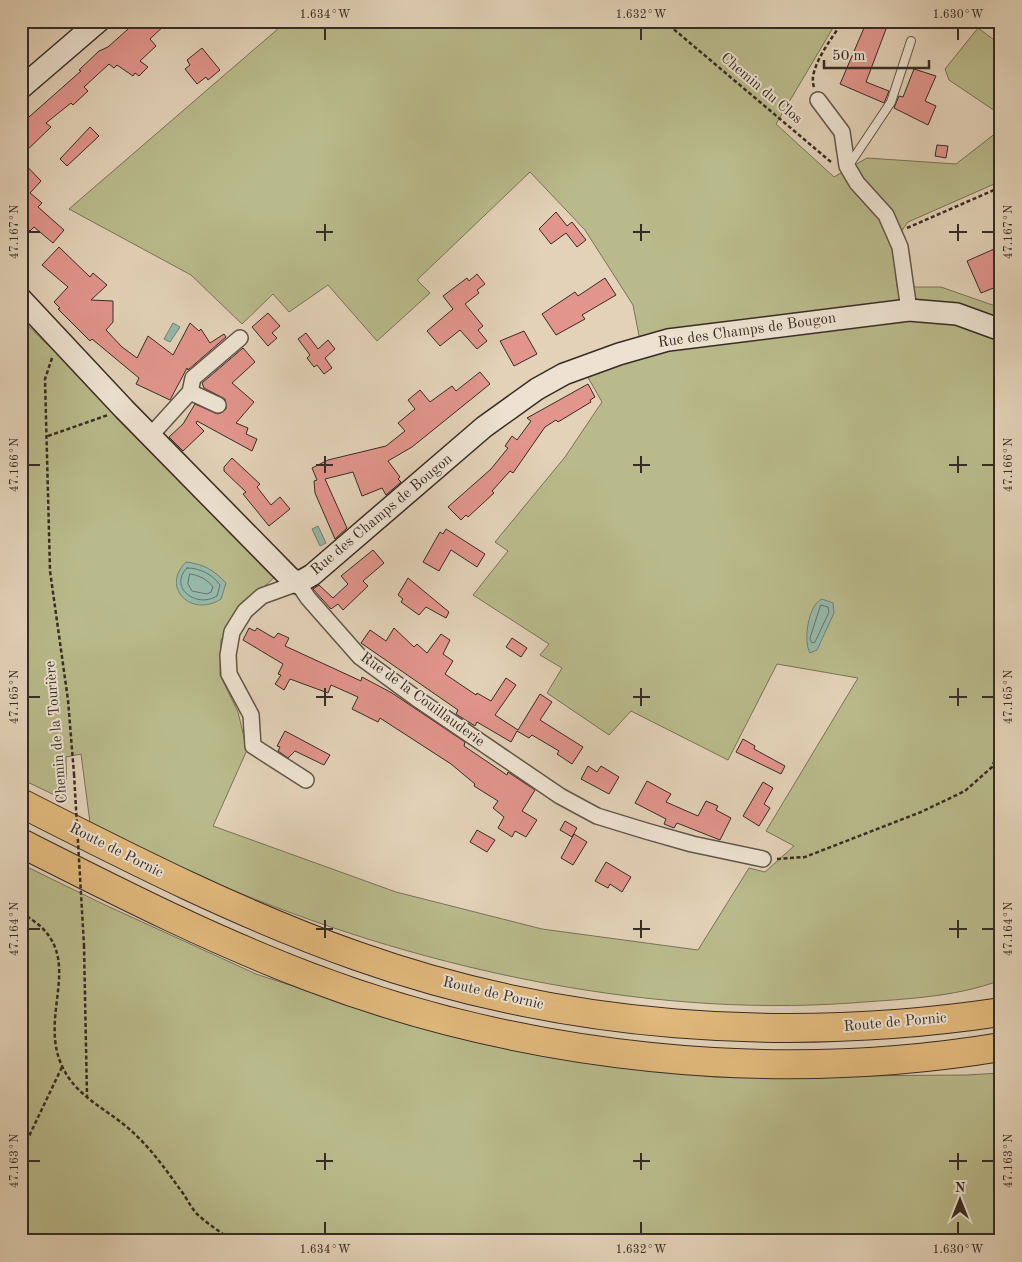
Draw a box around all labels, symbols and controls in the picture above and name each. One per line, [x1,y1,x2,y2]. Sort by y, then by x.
text: 1.634°W [300,9,351,21]
text: 1.632°W [616,9,667,21]
text: 1.630°W [933,9,984,21]
scale bar [824,38,930,70]
text: 50 m [832,49,866,64]
street label: Chemin du Clos [717,51,805,127]
text: 47.167°N [9,205,21,259]
text: 47.167°N [1003,205,1015,259]
street label: Rue des Champs de Bougon [657,311,837,351]
text: 47.166°N [9,438,21,492]
text: 47.166°N [1003,438,1015,492]
street label: Rue des Champs de Bougon [308,452,456,578]
street label: Rue de la Couillauderie [357,650,487,750]
street label: Chemin de la Tourière [43,660,71,804]
text: 47.165°N [8,670,21,724]
text: 47.165°N [1002,670,1015,724]
street label: Route de Pornic [67,821,166,881]
text: 47.164°N [9,902,21,956]
text: 47.164°N [1003,902,1015,956]
street label: Route de Pornic [441,975,545,1013]
street label: Route de Pornic [843,1011,948,1035]
text: 47.163°N [9,1134,21,1188]
text: 47.163°N [1003,1134,1015,1188]
north arrow [934,1174,984,1224]
text: N [955,1181,966,1195]
text: 1.634°W [300,1244,351,1256]
text: 1.632°W [616,1244,667,1256]
text: 1.630°W [933,1244,984,1256]

